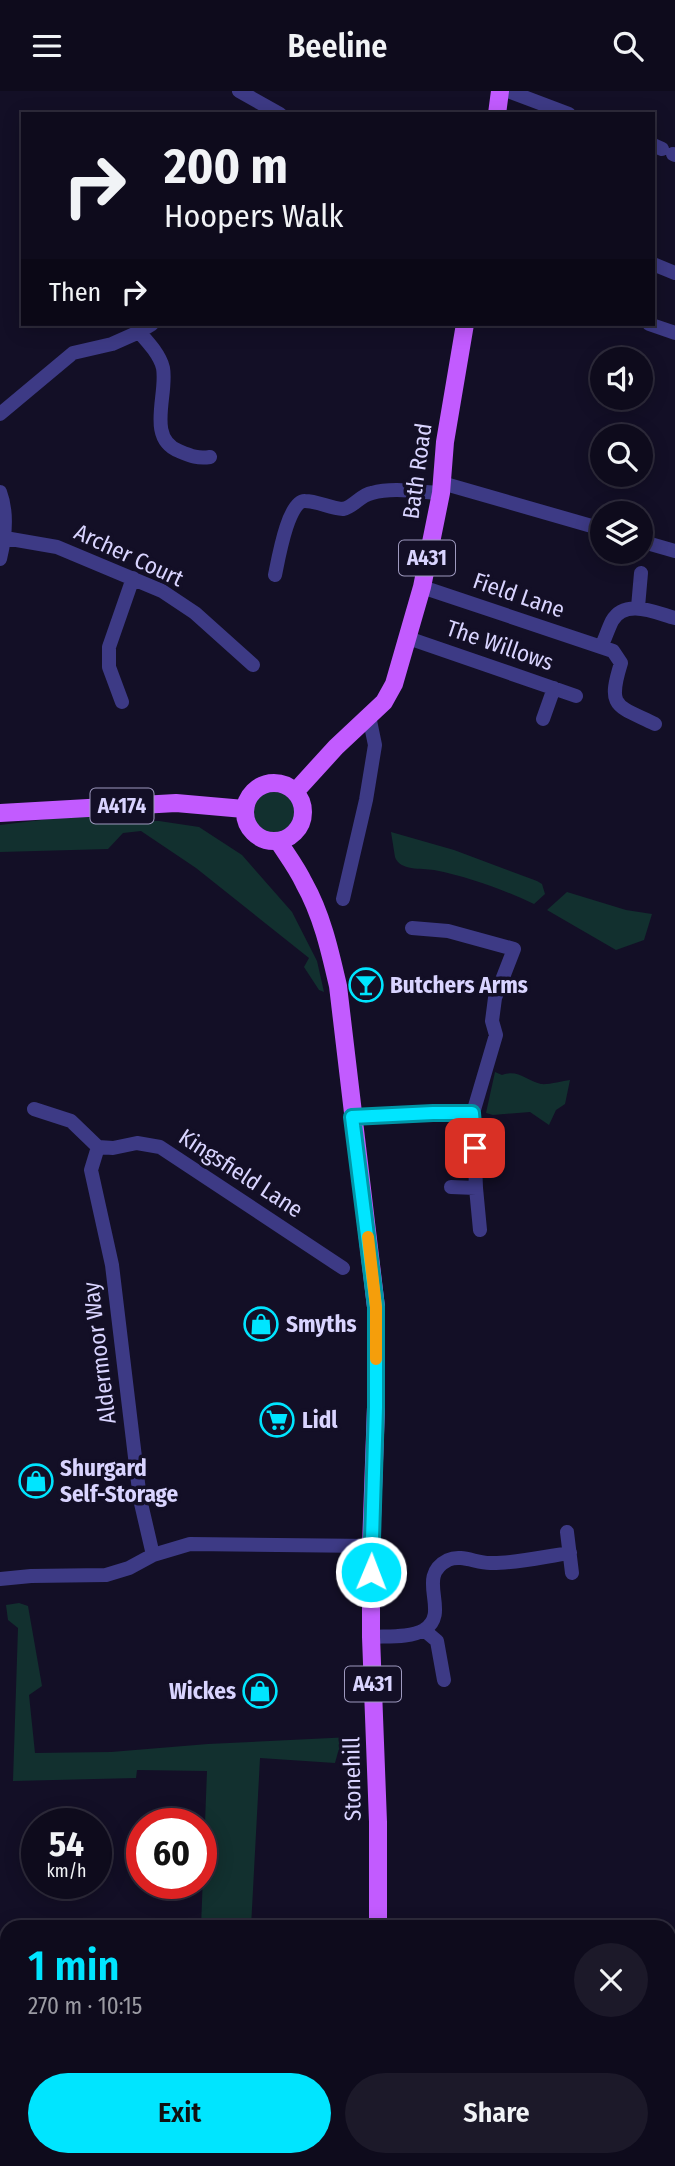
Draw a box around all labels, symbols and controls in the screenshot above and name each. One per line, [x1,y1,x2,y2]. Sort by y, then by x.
icon: menu [28,27,66,65]
text: Beeline [288,27,387,65]
icon: search [609,27,647,65]
text: 200 m [164,137,288,196]
icon: right [49,140,140,231]
text: Hoopers Walk [164,197,344,235]
icon: right [115,273,153,311]
text: Then [49,277,101,308]
map controls [590,347,653,564]
button: sound [590,347,653,410]
street label: Bath Road [396,421,438,521]
button: search [590,424,653,487]
button: layers [590,501,653,564]
street label: Archer Court [70,518,188,593]
road number: A431 [399,540,455,575]
street label: Field Lane [470,566,568,624]
street label: The Willows [443,614,557,676]
road number: A4174 [90,789,154,823]
bar icon: Butchers Arms [347,966,385,1004]
place label: Butchers Arms [390,971,528,999]
pin [445,1118,505,1178]
street label: Kingsfield Lane [174,1122,308,1224]
icon: arrive [456,1129,494,1167]
street label: Aldermoor Way [76,1280,122,1426]
shop icon: Smyths [242,1305,280,1343]
place label: Smyths [286,1310,357,1338]
supermarket icon: Lidl [258,1401,296,1439]
place label: Lidl [302,1406,338,1434]
place label: Shurgard Self-Storage [60,1454,179,1508]
shop icon: Shurgard Self-Storage [17,1462,55,1500]
position arrow [334,1535,408,1609]
road number: A431 [345,1667,401,1701]
shop icon: Wickes [241,1672,279,1710]
place label: Wickes [169,1677,236,1705]
street label: Stonehill [337,1737,367,1821]
speed limit sign: 60 [126,1808,217,1899]
text: 54 [49,1823,84,1865]
text: km/h [46,1860,87,1882]
text: 1 min [28,1941,119,1991]
button: close [574,1943,648,2017]
text: 270 m · 10:15 [28,1992,142,2020]
button: Exit [28,2073,331,2153]
button: Share [345,2073,648,2153]

